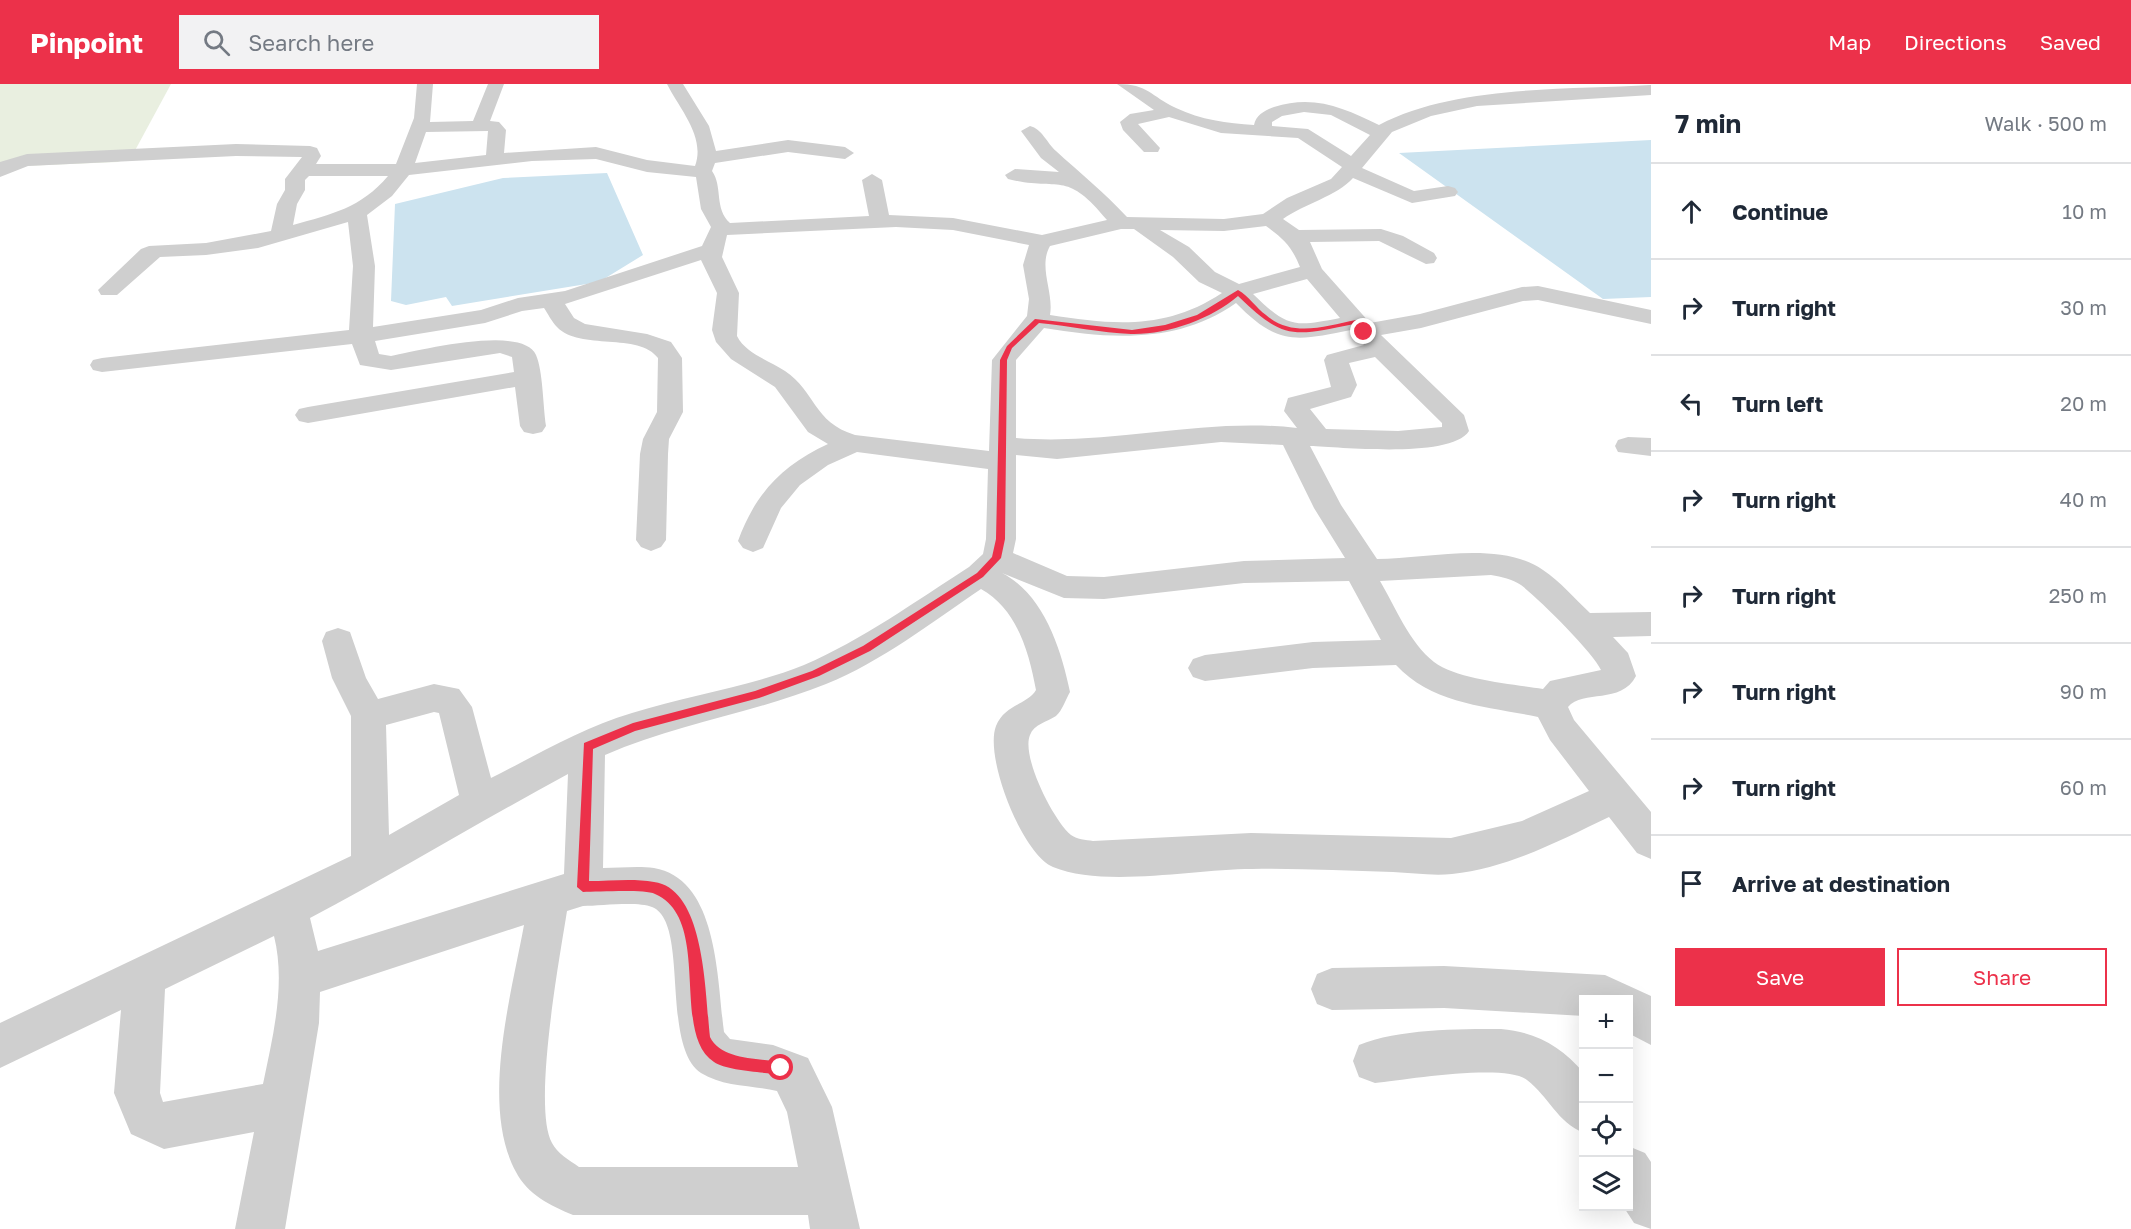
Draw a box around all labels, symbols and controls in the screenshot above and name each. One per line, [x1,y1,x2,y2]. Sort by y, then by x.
search box [179,15,599,69]
text: Pinpoint [30,26,143,59]
icon: search [200,26,233,59]
text: Search here [248,29,374,56]
text: Map [1828,29,1871,55]
text: Directions [1904,29,2007,55]
text: Saved [2040,29,2101,55]
text: 7 min [1675,108,1741,139]
text: Walk · 500 m [1985,111,2107,135]
icon: ahead [1675,195,1708,228]
text: Continue [1732,198,1828,225]
text: 10 m [2062,199,2107,223]
icon: right [1675,291,1708,324]
text: Turn right [1732,294,1836,321]
text: 30 m [2060,295,2107,319]
route end [1350,318,1376,344]
icon: left [1675,387,1708,420]
text: Turn left [1732,390,1823,417]
text: 20 m [2060,391,2107,415]
icon: right [1675,483,1708,516]
text: Turn right [1732,486,1836,513]
text: 40 m [2060,487,2107,511]
icon: right [1675,579,1708,612]
text: Turn right [1732,582,1836,609]
text: 250 m [2049,583,2107,607]
icon: right [1675,675,1708,708]
text: Turn right [1732,678,1836,705]
text: 90 m [2060,679,2107,703]
icon: right [1675,771,1708,804]
text: Turn right [1732,774,1836,801]
text: 60 m [2060,775,2107,799]
icon: arrive [1675,867,1708,900]
text: Arrive at destination [1732,870,1950,897]
button: Save [1675,948,1885,1006]
button: Share [1897,948,2107,1006]
map controls [1579,995,1633,1211]
button: + [1579,995,1633,1049]
button: − [1579,1049,1633,1103]
route start [767,1054,793,1080]
button: locate [1579,1103,1633,1157]
button: layers [1579,1157,1633,1211]

